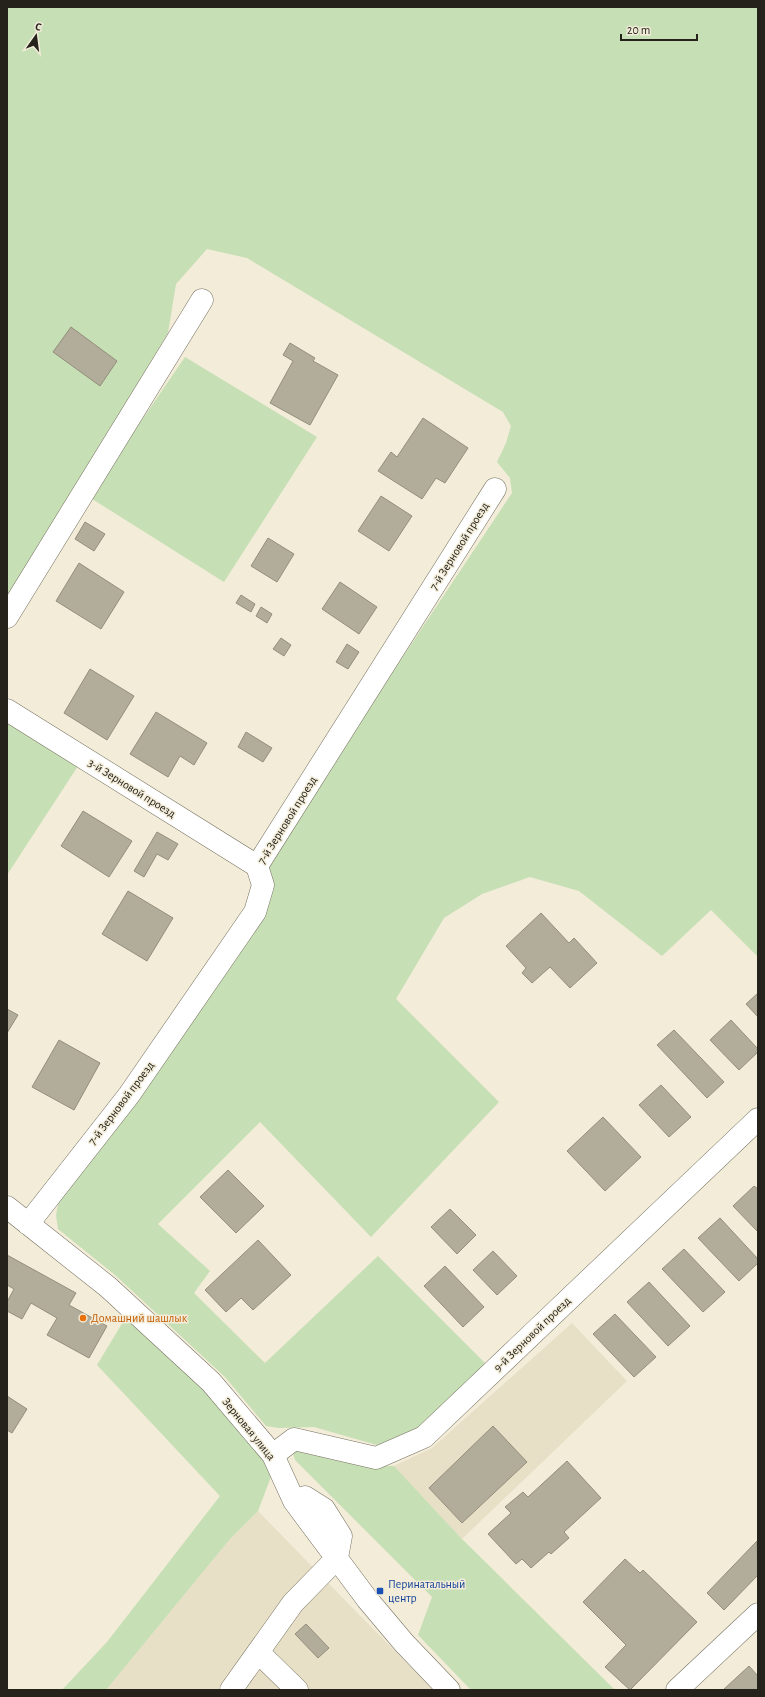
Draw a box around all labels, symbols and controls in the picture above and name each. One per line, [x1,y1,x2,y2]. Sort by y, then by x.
north arrow [16,16,56,56]
scale bar [621,16,697,42]
text: С [34,21,43,33]
text: 20 m [627,24,650,36]
street label: 7-й Зерновой проезд [427,500,491,592]
street label: 3-й Зерновой проезд [86,756,178,820]
street label: 7-й Зерновой проезд [255,774,319,866]
street label: 7-й Зерновой проезд [86,1059,156,1147]
street label: 9-й Зерновой проезд [491,1294,573,1374]
place label: Домашний шашлык [91,1312,188,1324]
marker: Домашний шашлык [78,1313,88,1323]
street label: Зерновая улица [219,1395,278,1464]
place label: Перинатальный центр [388,1578,465,1604]
marker: Перинатальный центр [375,1586,385,1596]

